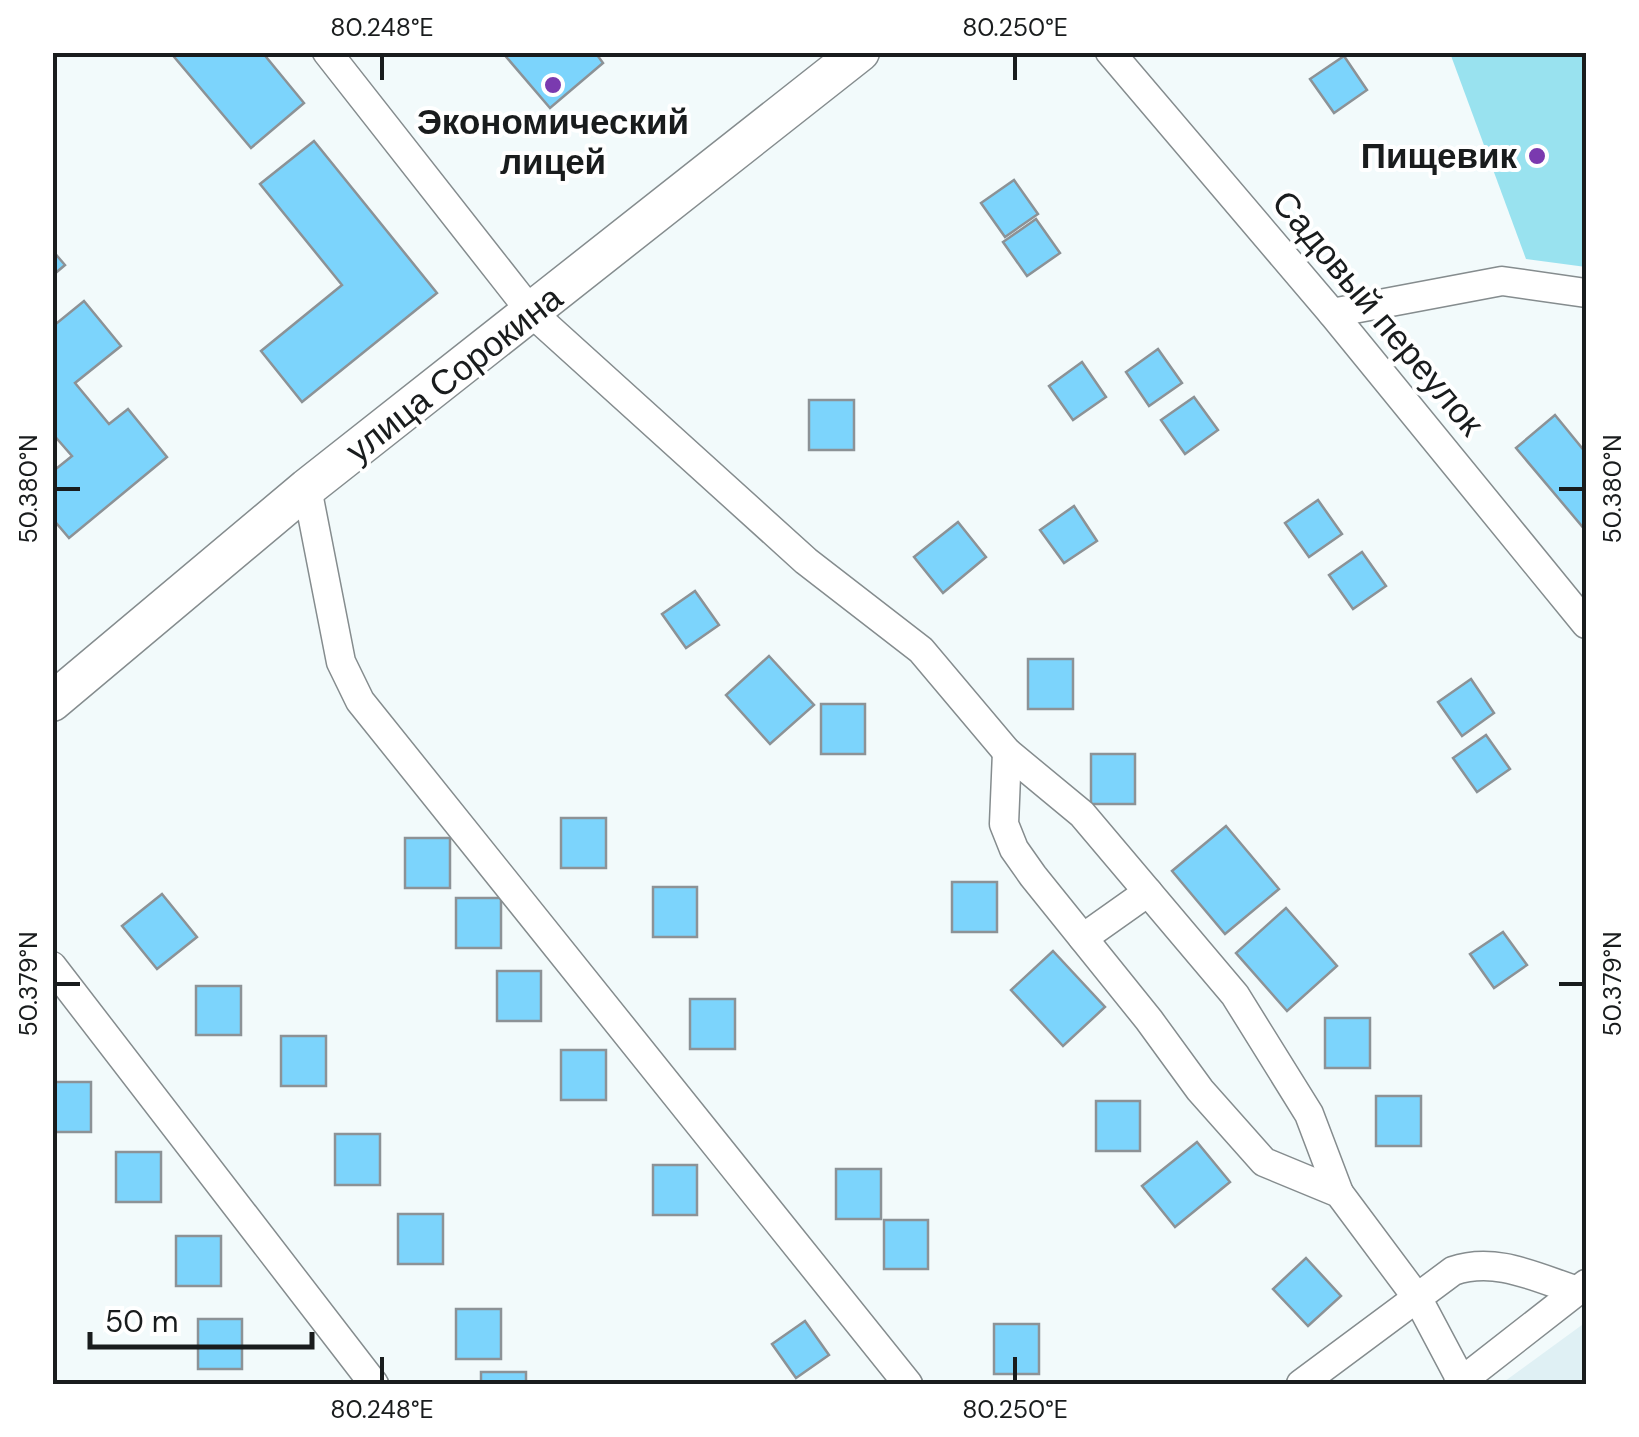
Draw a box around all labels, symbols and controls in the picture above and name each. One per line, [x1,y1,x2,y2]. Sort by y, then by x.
text: 80.248°E [330,11,434,44]
text: 80.250°E [962,11,1068,44]
marker: Экономический лицей [542,74,564,96]
place label: Экономический лицей [417,99,689,185]
place label: Пищевик [1361,133,1517,179]
marker: Пищевик [1526,145,1548,167]
street label: Садовый переулок [1262,181,1495,446]
street label: улица Сорокина [336,275,572,473]
text: 50.380°N [12,434,45,544]
text: 50.380°N [1596,434,1629,544]
text: 50.379°N [12,932,45,1036]
text: 50.379°N [1596,932,1629,1036]
scale bar [90,1287,312,1349]
text: 50 m [105,1302,179,1341]
text: 80.248°E [330,1393,434,1426]
text: 80.250°E [962,1393,1068,1426]

